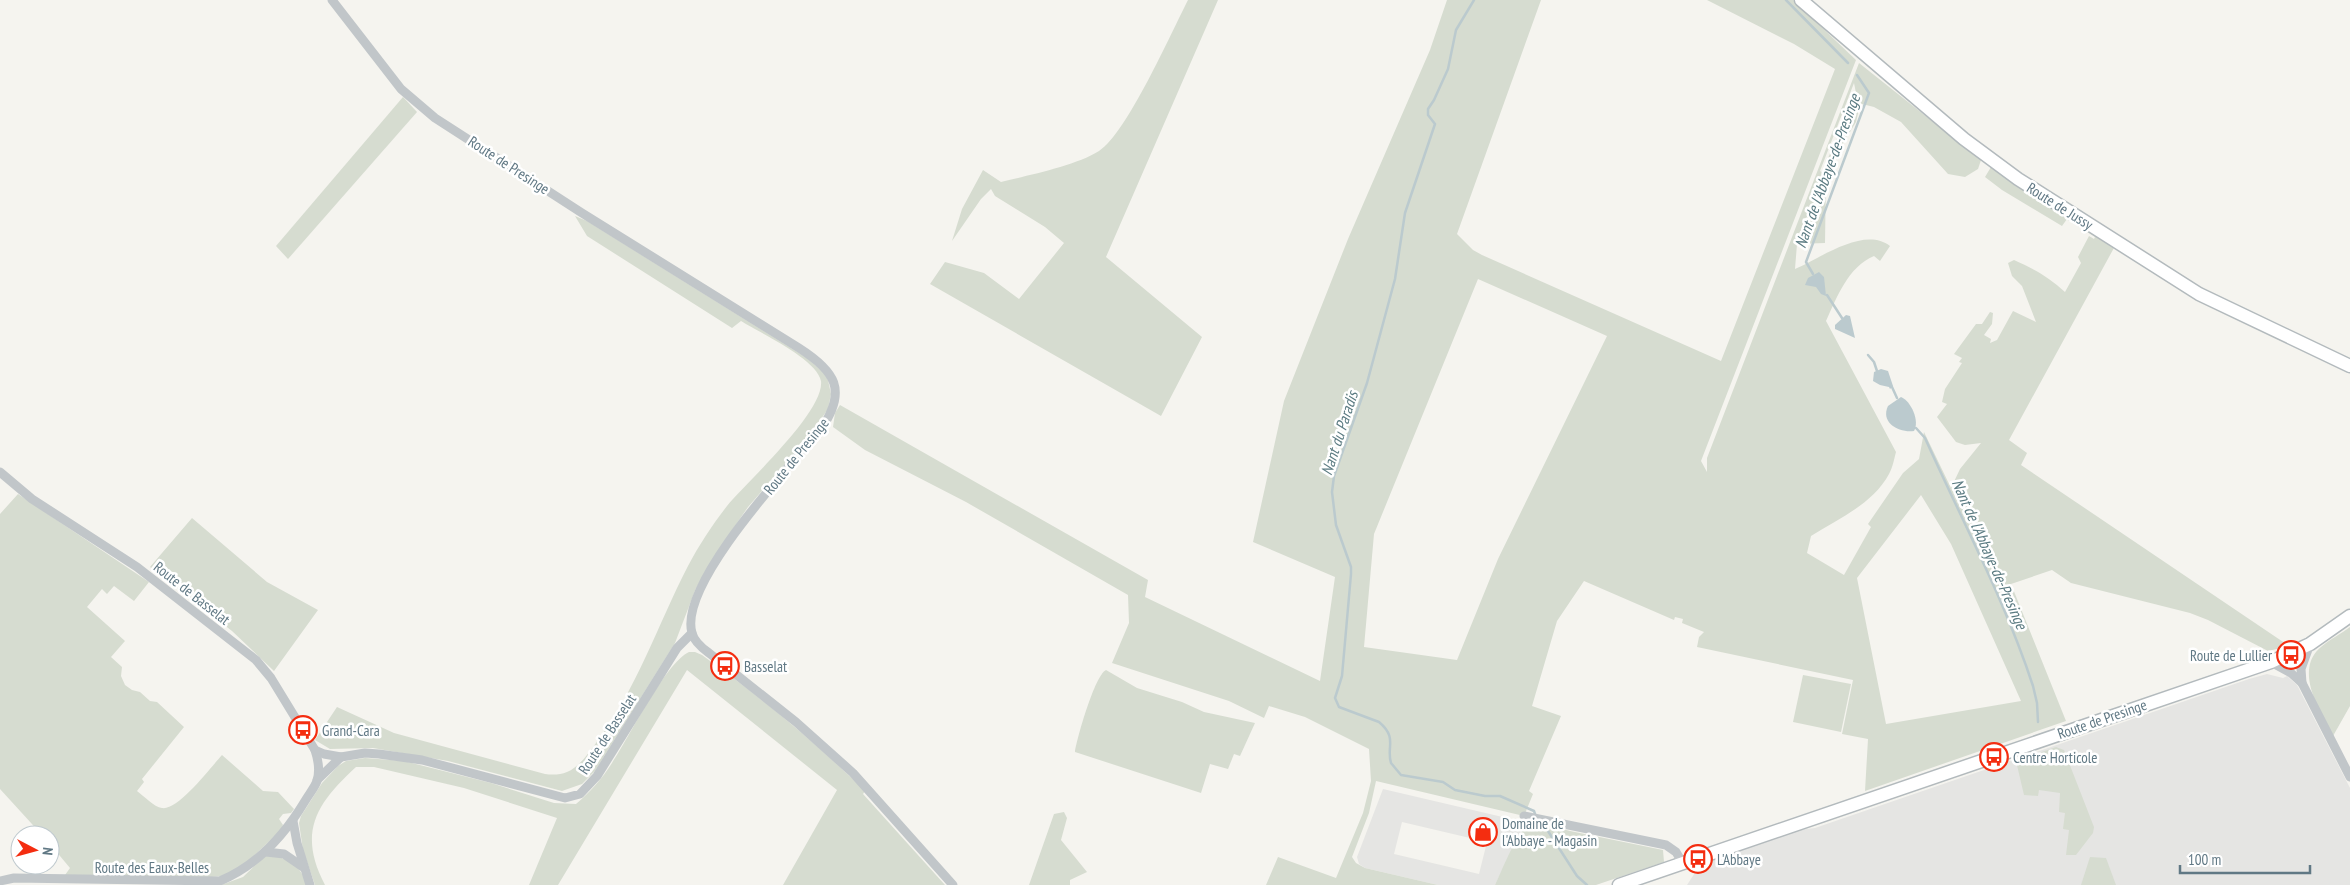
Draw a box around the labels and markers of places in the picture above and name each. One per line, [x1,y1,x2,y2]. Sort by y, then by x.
bus stop icon: Route de Lullier [2276,640,2306,670]
place label: Route de Lullier [2190,646,2273,665]
bus stop icon: Basselat [710,651,740,681]
place label: Basselat [744,657,787,676]
bus stop icon: Grand-Cara [288,715,318,745]
place label: Grand-Cara [322,721,380,740]
bus stop icon: Centre Horticole [1979,742,2009,772]
place label: Centre Horticole [2013,748,2097,767]
place label: Domaine de l'Abbaye - Magasin [1502,814,1597,850]
shop icon: Domaine de l'Abbaye - Magasin [1468,817,1498,847]
bus stop icon: L'Abbaye [1683,844,1713,874]
place label: L'Abbaye [1717,850,1761,869]

